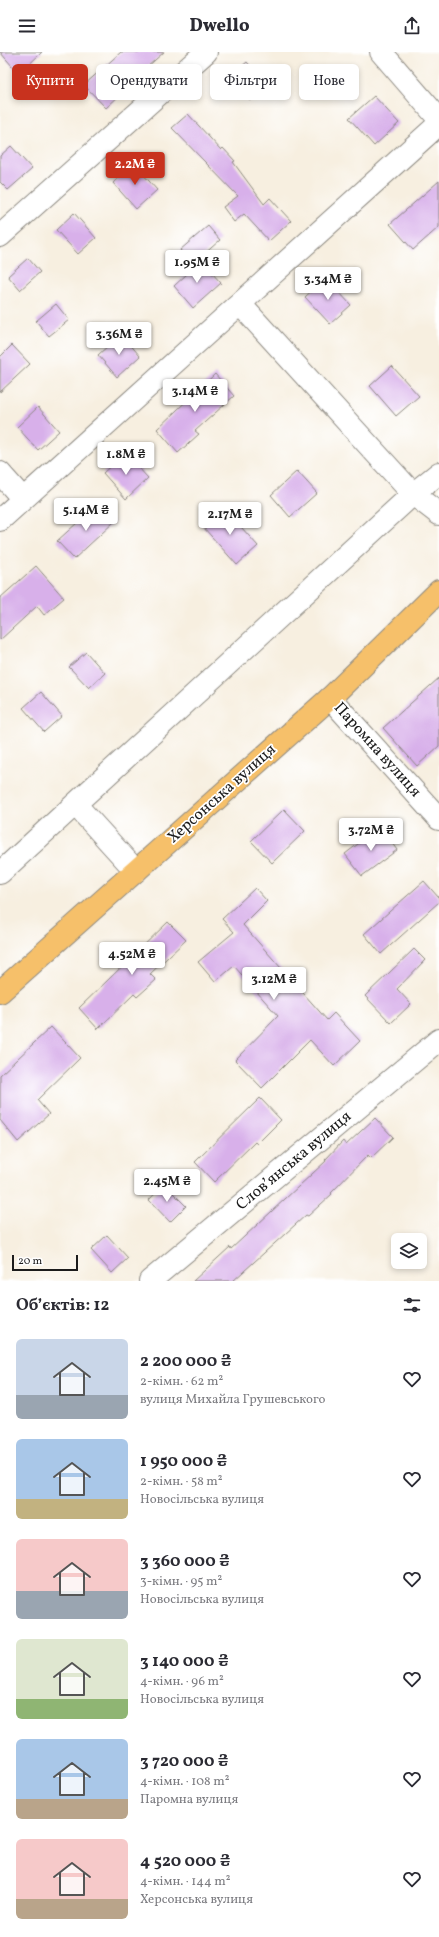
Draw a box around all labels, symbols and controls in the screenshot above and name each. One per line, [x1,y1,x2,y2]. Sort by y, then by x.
text: Dwello [189,14,250,39]
icon: menu [16,15,38,37]
icon: share [401,15,423,37]
chip: Купити [12,64,88,100]
chip: Орендувати [96,64,202,100]
chip: Фільтри [210,64,291,100]
chip: Нове [299,64,359,100]
pin: 2.2M ₴ [102,152,168,186]
text: 2.2M ₴ [115,156,155,174]
pin: 1.95M ₴ [160,250,234,284]
text: 1.95M ₴ [174,254,220,272]
pin: 3.34M ₴ [291,267,365,301]
text: 3.34M ₴ [304,271,352,289]
pin: 3.36M ₴ [82,322,156,356]
text: 3.36M ₴ [95,326,143,344]
pin: 3.14M ₴ [158,379,232,413]
text: 3.14M ₴ [172,383,218,401]
pin: 1.8M ₴ [93,442,159,476]
text: 1.8M ₴ [106,446,146,464]
pin: 5.14M ₴ [49,498,123,532]
text: 5.14M ₴ [63,502,109,520]
pin: 2.17M ₴ [193,502,267,536]
text: 2.17M ₴ [207,506,253,524]
street label: Паромна вулиця [328,698,426,802]
street label: Херсонська вулиця [163,739,281,849]
pin: 3.72M ₴ [334,818,408,852]
text: 3.72M ₴ [348,822,394,840]
pin: 4.52M ₴ [95,942,169,976]
text: 4.52M ₴ [108,946,156,964]
pin: 3.12M ₴ [237,967,311,1001]
text: 3.12M ₴ [251,971,297,989]
street label: Словʼянська вулиця [232,1106,356,1216]
pin: 2.45M ₴ [130,1169,204,1203]
text: 2.45M ₴ [143,1173,191,1191]
map controls [391,1233,427,1269]
button: layers [391,1233,427,1269]
scale bar [12,1253,78,1272]
text: 20 m [18,1254,42,1269]
text: Об’єктів: 12 [16,1294,109,1317]
icon: filters [401,1294,423,1316]
text: 2 200 000 ₴ [140,1350,231,1373]
icon: home [48,1355,96,1403]
icon: heart [401,1368,423,1390]
text: 2-кімн. · 62 m² [140,1373,223,1391]
text: вулиця Михайла Грушевського [140,1391,325,1409]
text: 1 950 000 ₴ [140,1450,227,1473]
icon: home [48,1455,96,1503]
icon: heart [401,1468,423,1490]
text: 2-кімн. · 58 m² [140,1473,223,1491]
text: Новосільська вулиця [140,1491,264,1509]
text: 3 360 000 ₴ [140,1550,230,1573]
icon: home [48,1555,96,1603]
icon: heart [401,1568,423,1590]
text: 3-кімн. · 95 m² [140,1573,222,1591]
text: Новосільська вулиця [140,1591,264,1609]
text: 3 140 000 ₴ [140,1650,229,1673]
icon: home [48,1655,96,1703]
icon: heart [401,1668,423,1690]
text: 4-кімн. · 96 m² [140,1673,224,1691]
text: Новосільська вулиця [140,1691,264,1709]
text: 3 720 000 ₴ [140,1750,228,1773]
icon: home [48,1755,96,1803]
icon: heart [401,1768,423,1790]
text: 4-кімн. · 108 m² [140,1773,230,1791]
text: Паромна вулиця [140,1791,238,1809]
text: 4 520 000 ₴ [140,1850,230,1873]
icon: home [48,1855,96,1903]
icon: heart [401,1868,423,1890]
text: 4-кімн. · 144 m² [140,1873,231,1891]
text: Херсонська вулиця [140,1891,253,1909]

